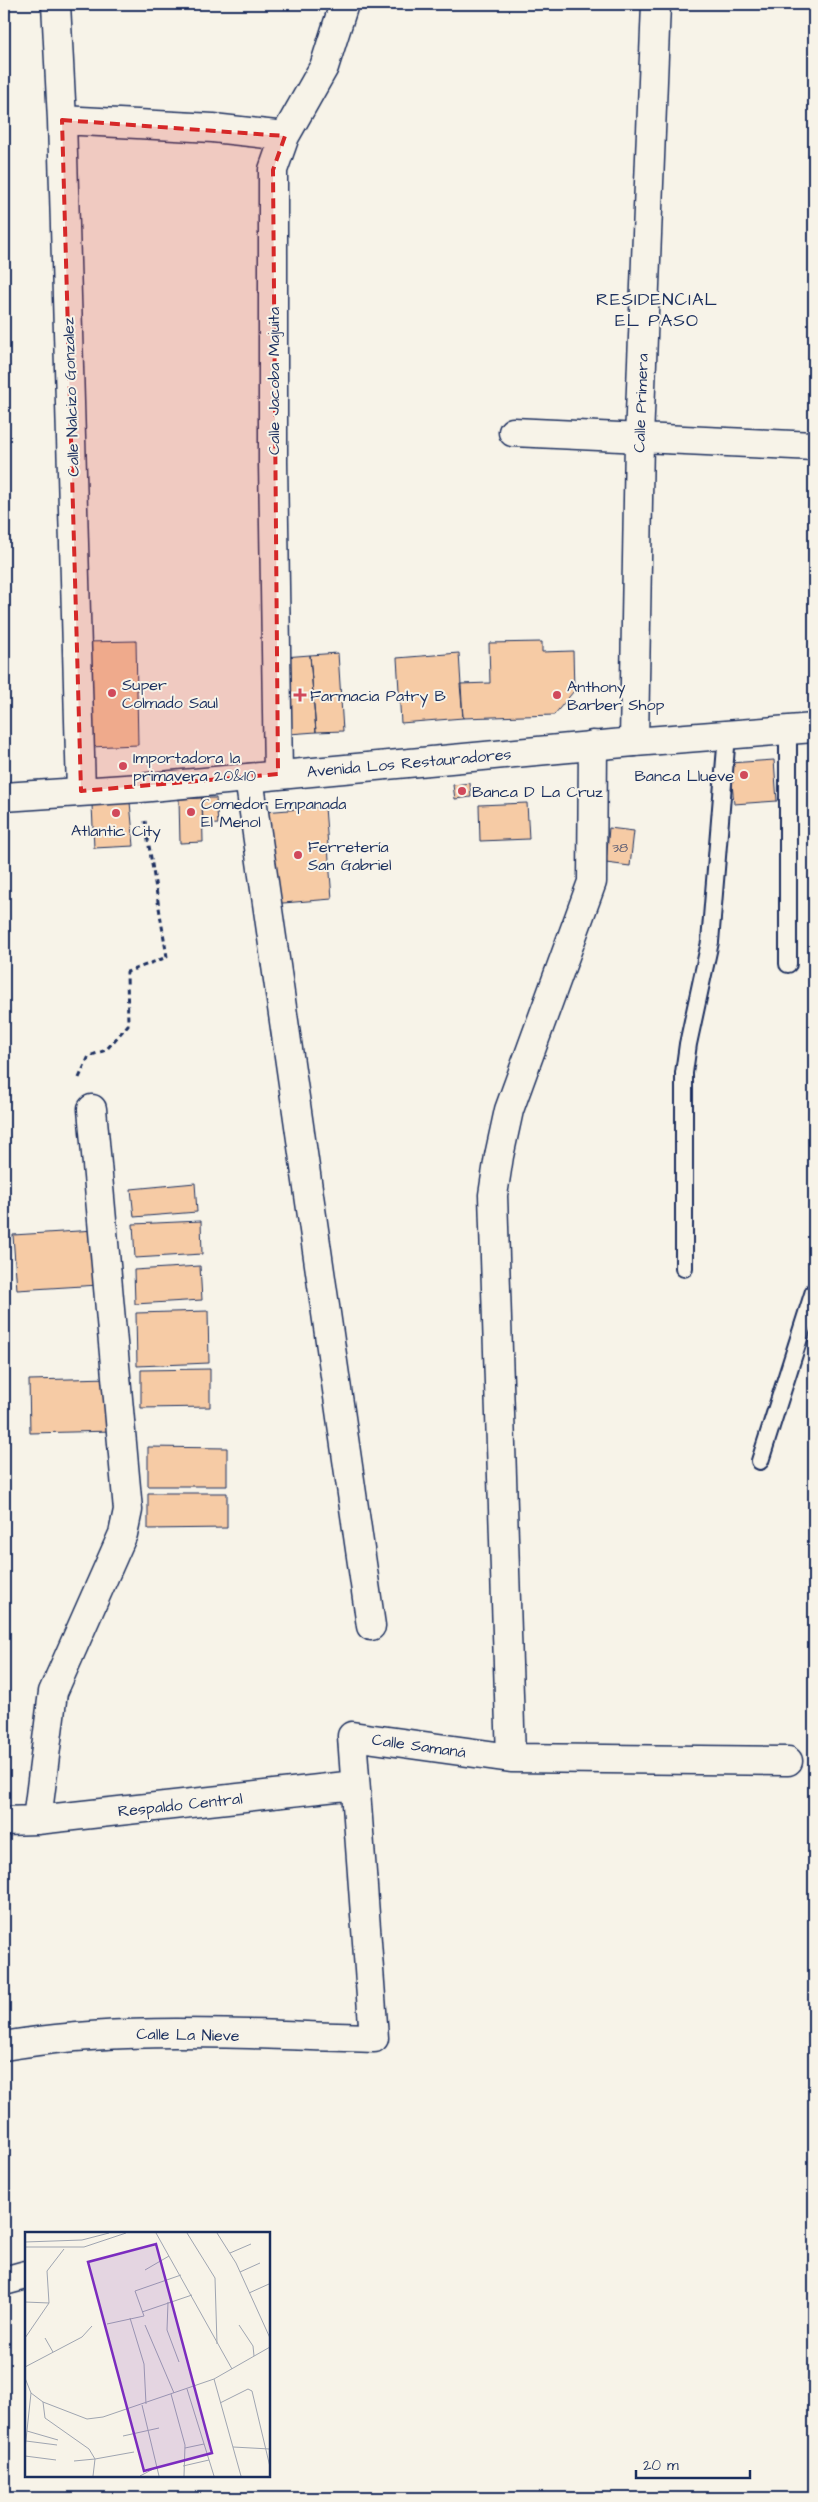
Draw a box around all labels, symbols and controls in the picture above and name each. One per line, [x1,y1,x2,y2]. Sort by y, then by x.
district label: RESIDENCIAL EL PASO [596,287,718,333]
street label: Calle Jacoba Majuita [263,307,285,455]
street label: Calle Nalcizo Gonzalez [57,317,85,477]
street label: Calle Primera [628,353,654,453]
place label: Super Colmado Saul [122,674,218,714]
place label: Anthony Barber Shop [567,676,664,716]
place label: Farmacia Patry B [310,685,447,708]
marker: Super Colmado Saul [106,687,118,699]
marker: Farmacia Patry B [294,689,306,701]
marker: Anthony Barber Shop [551,689,563,701]
street label: Avenida Los Restauradores [306,743,512,783]
place label: Importadora la primavera 20&10 [133,747,256,787]
marker: Importadora la primavera 20&10 [117,760,129,772]
place label: Banca Llueve [634,765,734,787]
marker: Banca Llueve [738,769,750,781]
place label: Banca D La Cruz [472,781,603,803]
marker: Banca D La Cruz [456,785,468,797]
place label: Comedor Empanada El Menol [201,793,346,833]
marker: Comedor Empanada El Menol [185,806,197,818]
marker: Atlantic City [110,807,122,819]
place label: Atlantic City [71,820,161,843]
place label: Ferretería San Gabriel [308,836,391,876]
house number: 38 [612,838,628,858]
marker: Ferretería San Gabriel [292,849,304,861]
street label: Calle Samaná [370,1729,467,1763]
street label: Respaldo Central [117,1788,244,1822]
street label: Calle La Nieve [136,2023,240,2047]
inset map [25,2232,270,2477]
scale bar [636,2447,749,2479]
text: 20 m [643,2455,679,2476]

